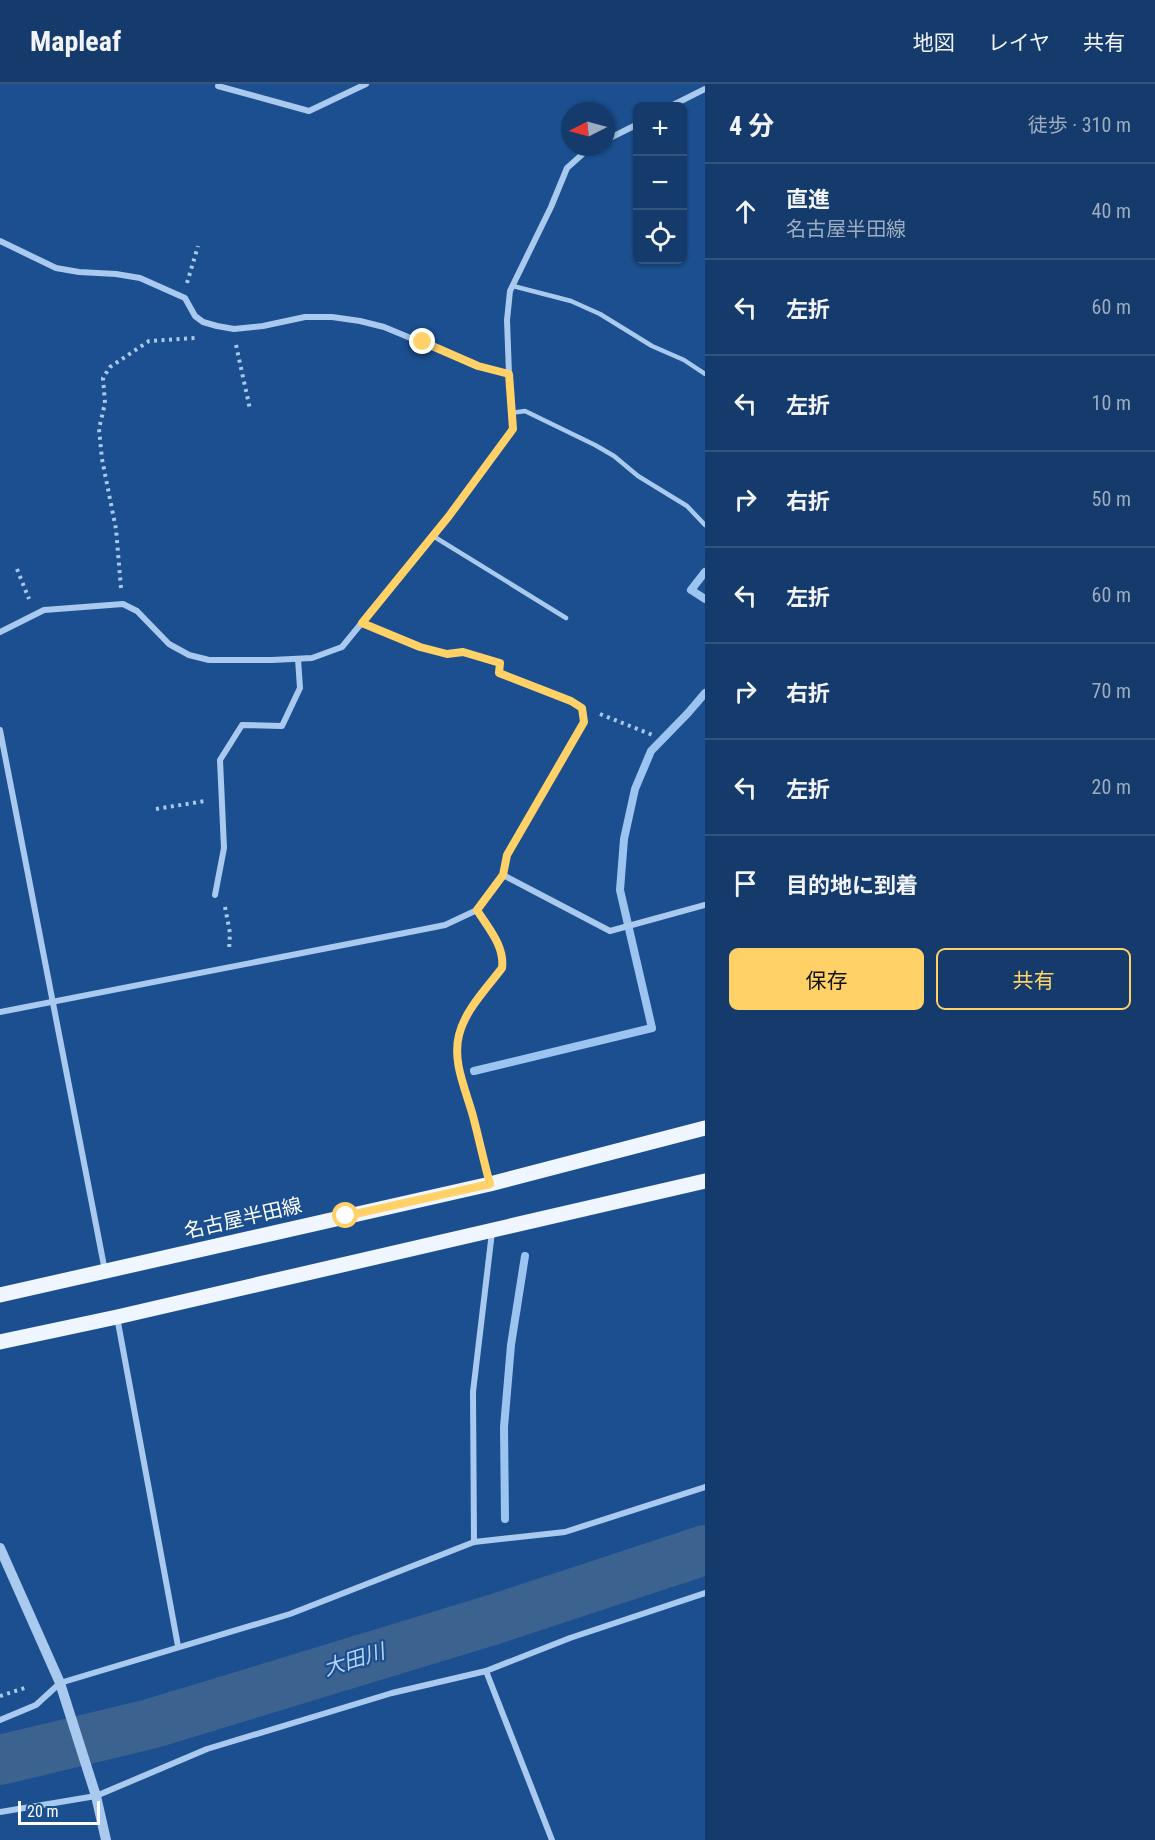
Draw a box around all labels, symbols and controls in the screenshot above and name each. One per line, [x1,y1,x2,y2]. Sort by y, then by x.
text: Mapleaf [30,25,121,58]
text: 地図 [913,31,955,55]
text: レイヤ [988,31,1050,55]
text: 共有 [1083,31,1125,55]
north arrow [561,102,615,156]
map controls [633,102,687,264]
button: + [633,102,687,156]
text: 4 分 [729,111,774,141]
text: 徒歩 · 310 m [1028,113,1131,137]
button: − [633,156,687,210]
text: 直進 [786,187,830,212]
icon: ahead [729,195,762,228]
text: 40 m [1092,199,1131,223]
button: locate [633,210,687,264]
text: 名古屋半田線 [786,217,906,241]
icon: left [729,291,762,324]
text: 60 m [1092,295,1131,319]
text: 左折 [786,297,830,322]
route end [409,328,435,354]
icon: left [729,387,762,420]
text: 10 m [1092,391,1131,415]
text: 左折 [786,393,830,418]
icon: right [729,483,762,516]
text: 50 m [1092,487,1131,511]
text: 右折 [786,489,830,514]
icon: left [729,579,762,612]
text: 60 m [1092,583,1131,607]
text: 左折 [786,585,830,610]
icon: right [729,675,762,708]
text: 70 m [1092,679,1131,703]
text: 右折 [786,681,830,706]
icon: left [729,771,762,804]
text: 20 m [1092,775,1131,799]
text: 左折 [786,777,830,802]
icon: arrive [729,867,762,900]
text: 目的地に到着 [786,873,918,898]
button: 保存 [729,948,924,1010]
button: 共有 [936,948,1131,1010]
street label: 名古屋半田線 [182,1193,304,1243]
route start [332,1202,358,1228]
water label: 大田川 [320,1639,390,1681]
scale bar [18,1798,100,1826]
text: 20 m [27,1802,59,1821]

